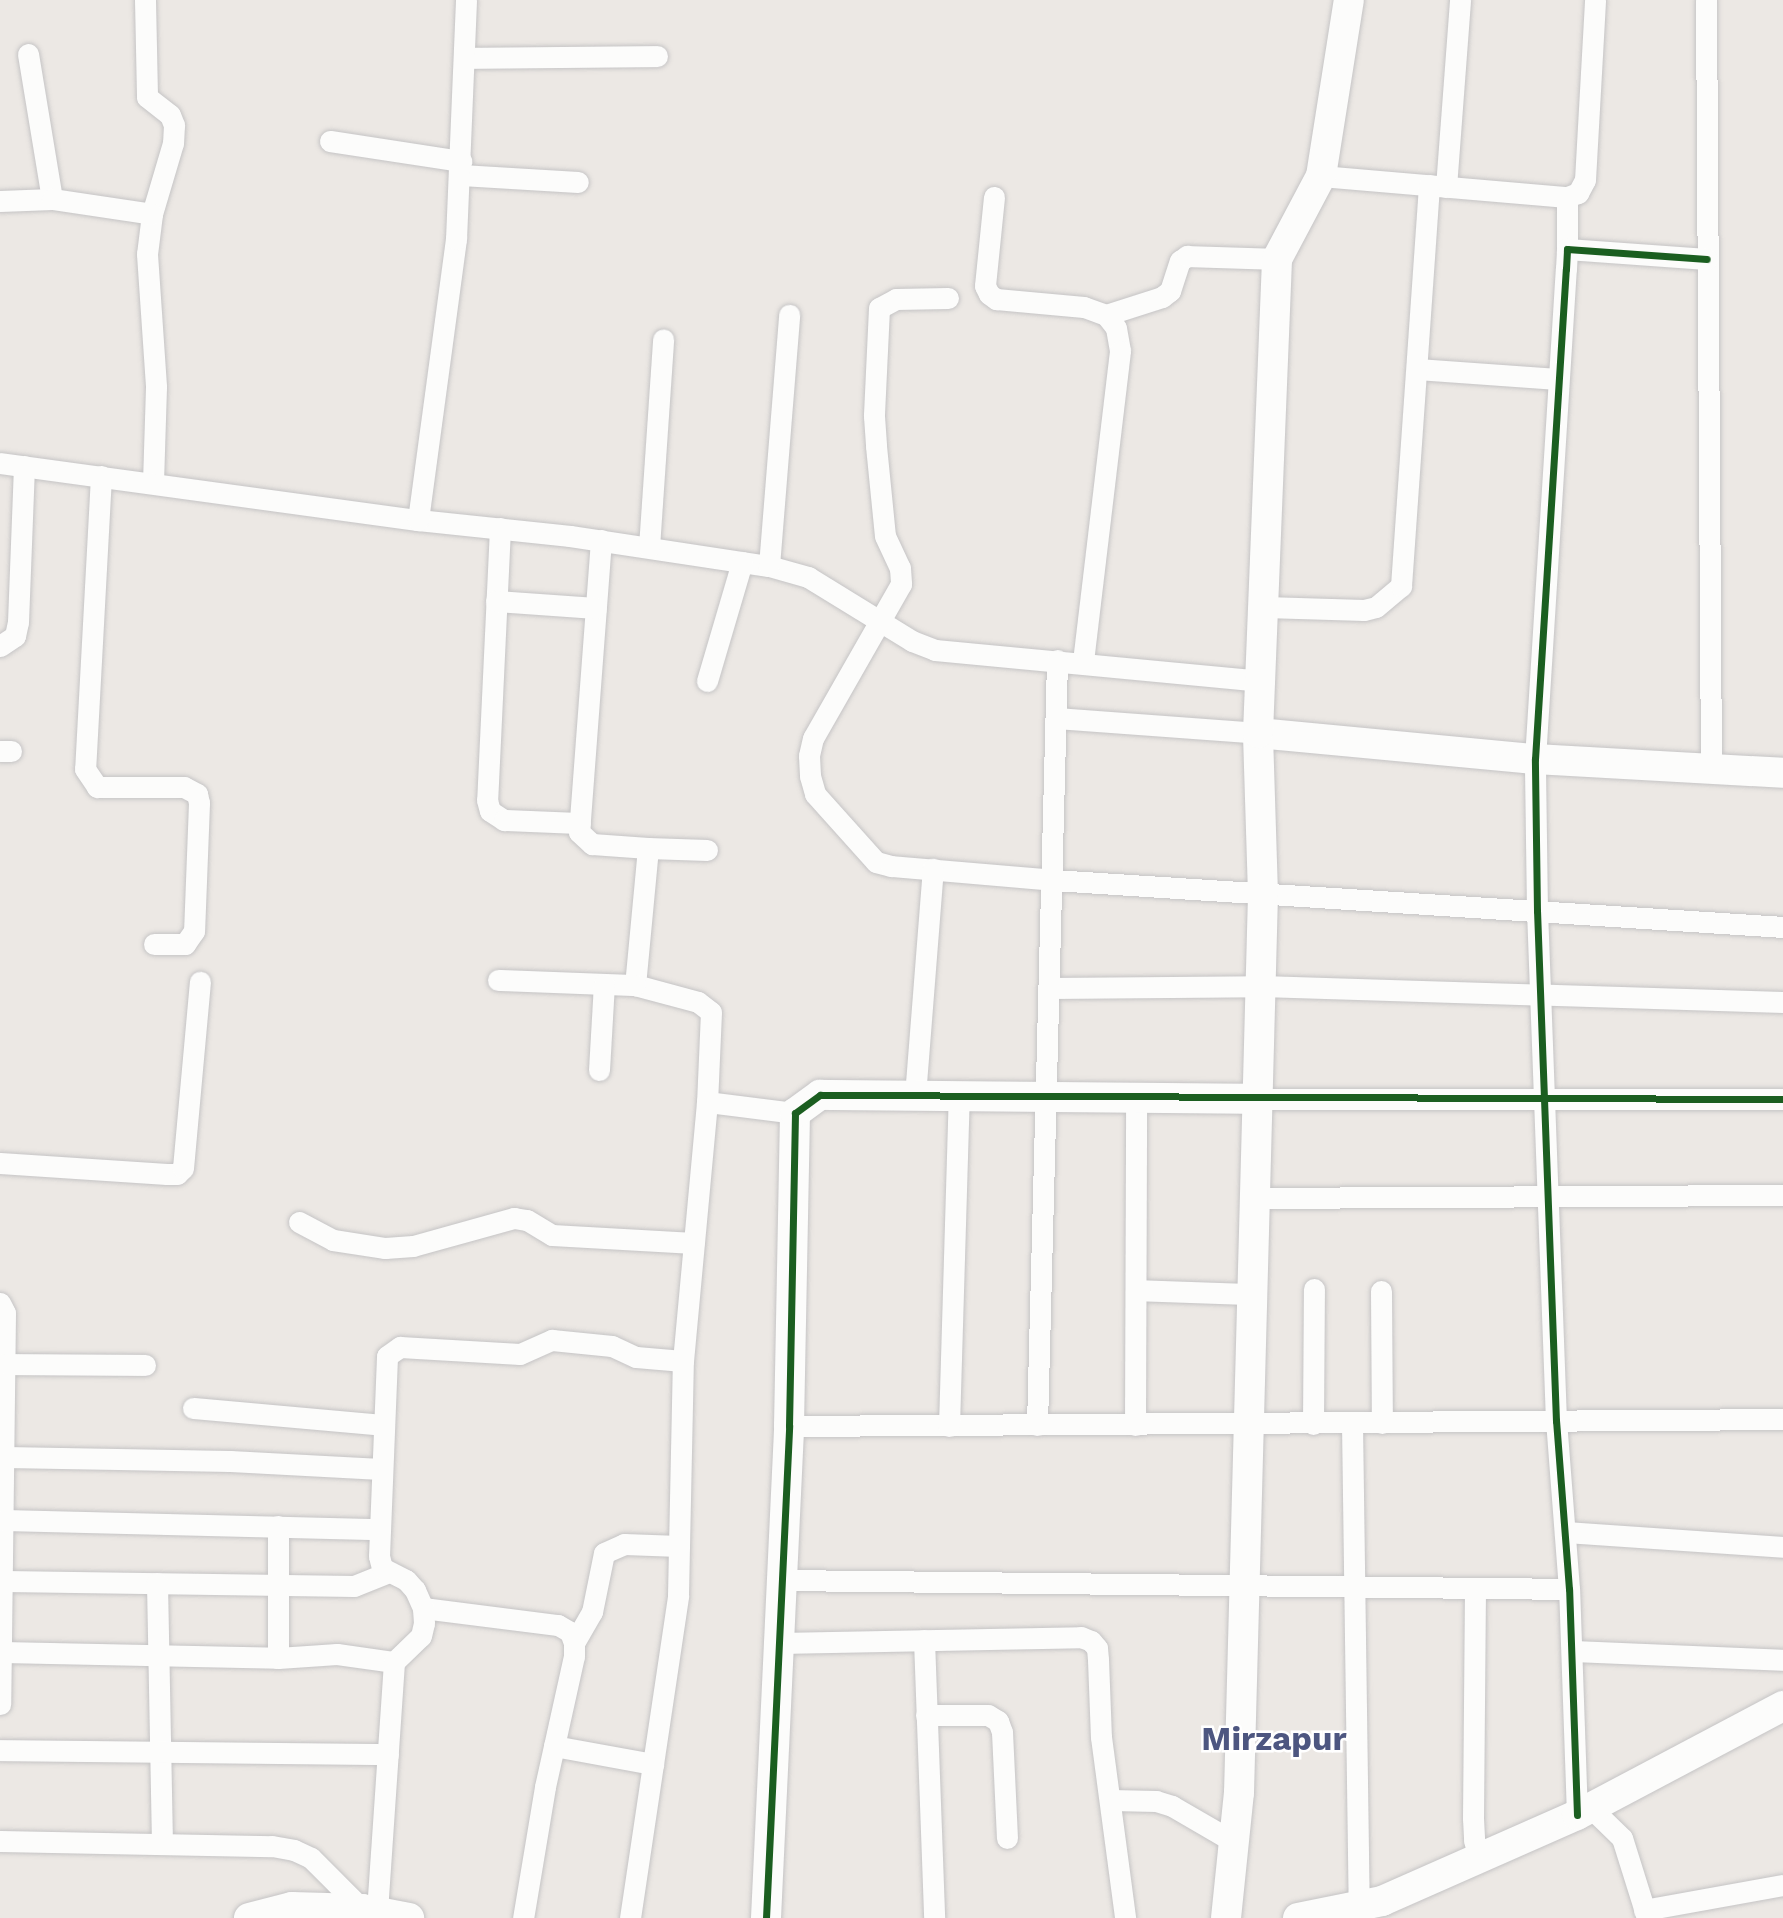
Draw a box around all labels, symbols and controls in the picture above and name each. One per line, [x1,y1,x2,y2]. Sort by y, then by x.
district label: Mirzapur [1201,1719,1347,1759]

